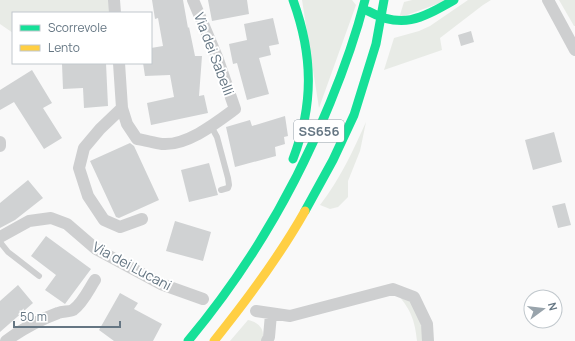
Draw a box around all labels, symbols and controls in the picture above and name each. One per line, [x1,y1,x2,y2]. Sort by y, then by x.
street label: Via dei Sabelli [190,10,239,98]
legend [12,12,152,64]
text: Scorrevole [48,19,107,36]
text: Lento [48,39,80,56]
road number: SS656 [294,120,344,142]
street label: Via dei Lucani [89,237,175,294]
north arrow [523,289,563,329]
text: N [545,301,561,312]
scale bar [14,303,120,329]
text: 50 m [20,308,47,325]

